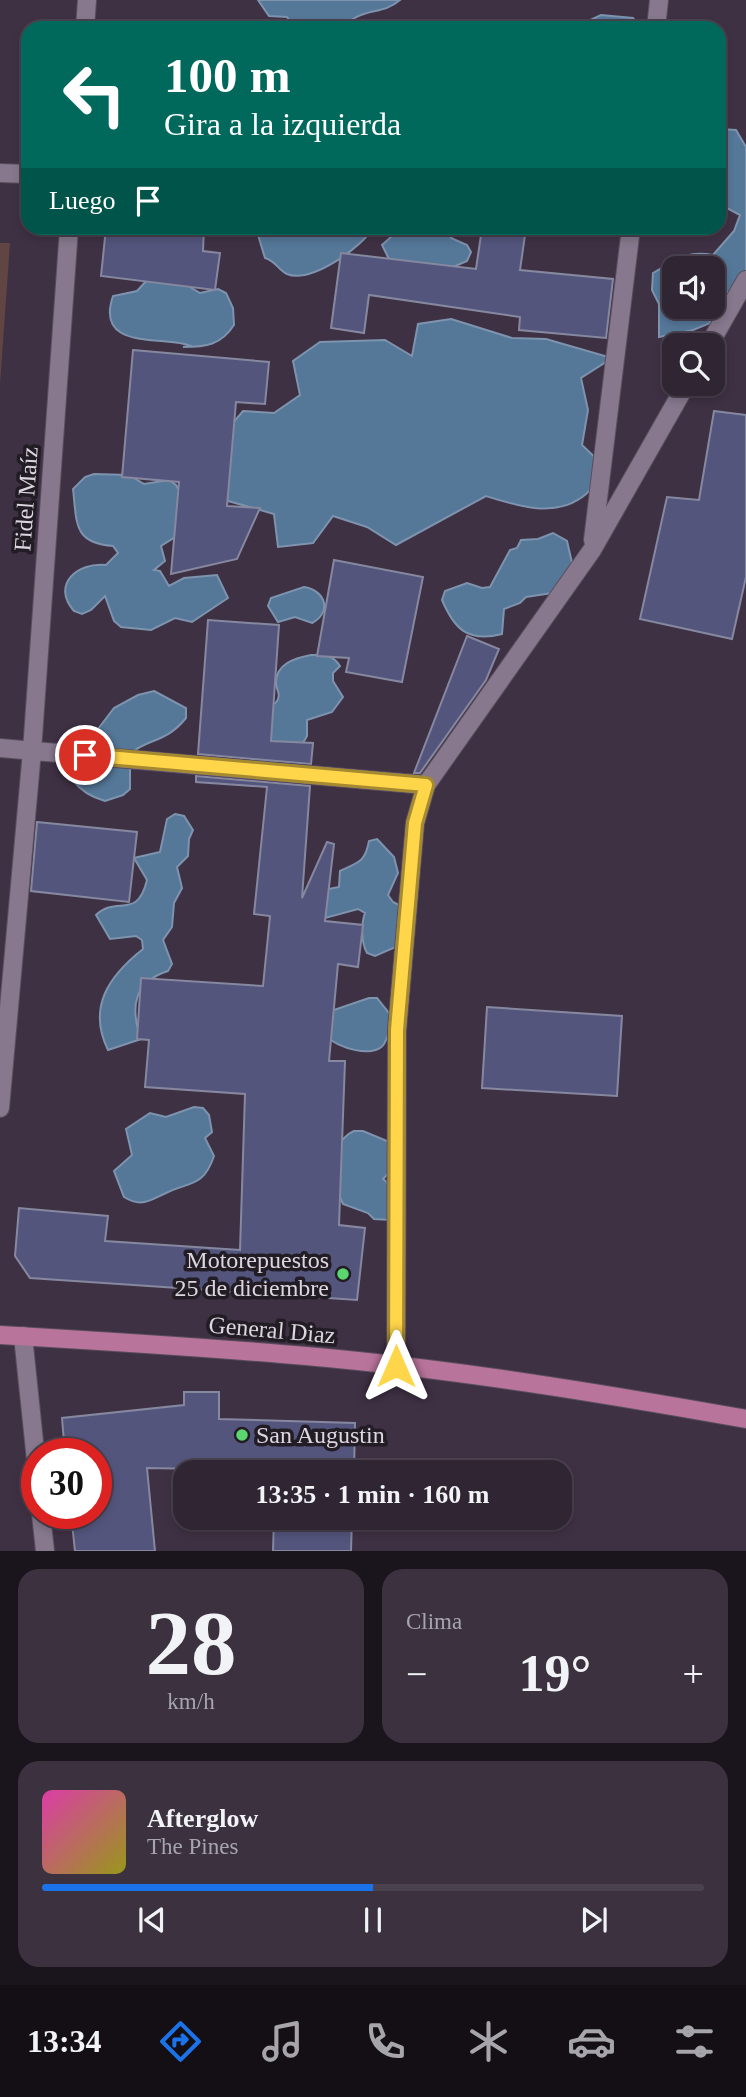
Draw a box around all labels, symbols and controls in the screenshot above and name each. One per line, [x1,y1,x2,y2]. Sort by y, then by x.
text: 100 m [164,48,291,103]
icon: left [49,49,140,140]
text: Gira a la izquierda [164,106,401,142]
icon: arrive [129,182,167,220]
text: Luego [49,186,115,215]
map controls [662,256,725,396]
button: sound [662,256,725,319]
button: search [662,333,725,396]
street label: Fidel Maíz [9,446,43,552]
pin [55,725,115,785]
icon: arrive [66,736,104,774]
place label: Motorepuestos 25 de diciembre [174,1247,329,1301]
marker: Motorepuestos 25 de diciembre [335,1266,351,1282]
street label: General Diaz [207,1312,337,1348]
position arrow [359,1329,433,1403]
place label: San Augustin [256,1422,385,1448]
marker: San Augustin [234,1427,250,1443]
speed limit sign: 30 [21,1438,112,1529]
text: 13:35 · 1 min · 160 m [256,1480,490,1509]
text: 28 [146,1593,237,1694]
text: Clima [406,1609,462,1634]
text: 19° [519,1645,591,1702]
text: − [406,1653,427,1695]
text: + [683,1653,704,1695]
text: km/h [167,1689,215,1714]
text: Afterglow [147,1804,258,1833]
text: The Pines [147,1834,238,1859]
icon: previous [133,1901,171,1939]
icon: pause [354,1901,392,1939]
icon: next [575,1901,613,1939]
icon: directions [156,2017,205,2066]
icon: music [258,2017,307,2066]
icon: phone [361,2017,410,2066]
icon: climate [464,2017,513,2066]
icon: car [567,2017,616,2066]
icon: filters [670,2017,719,2066]
text: 13:34 [27,2023,102,2059]

